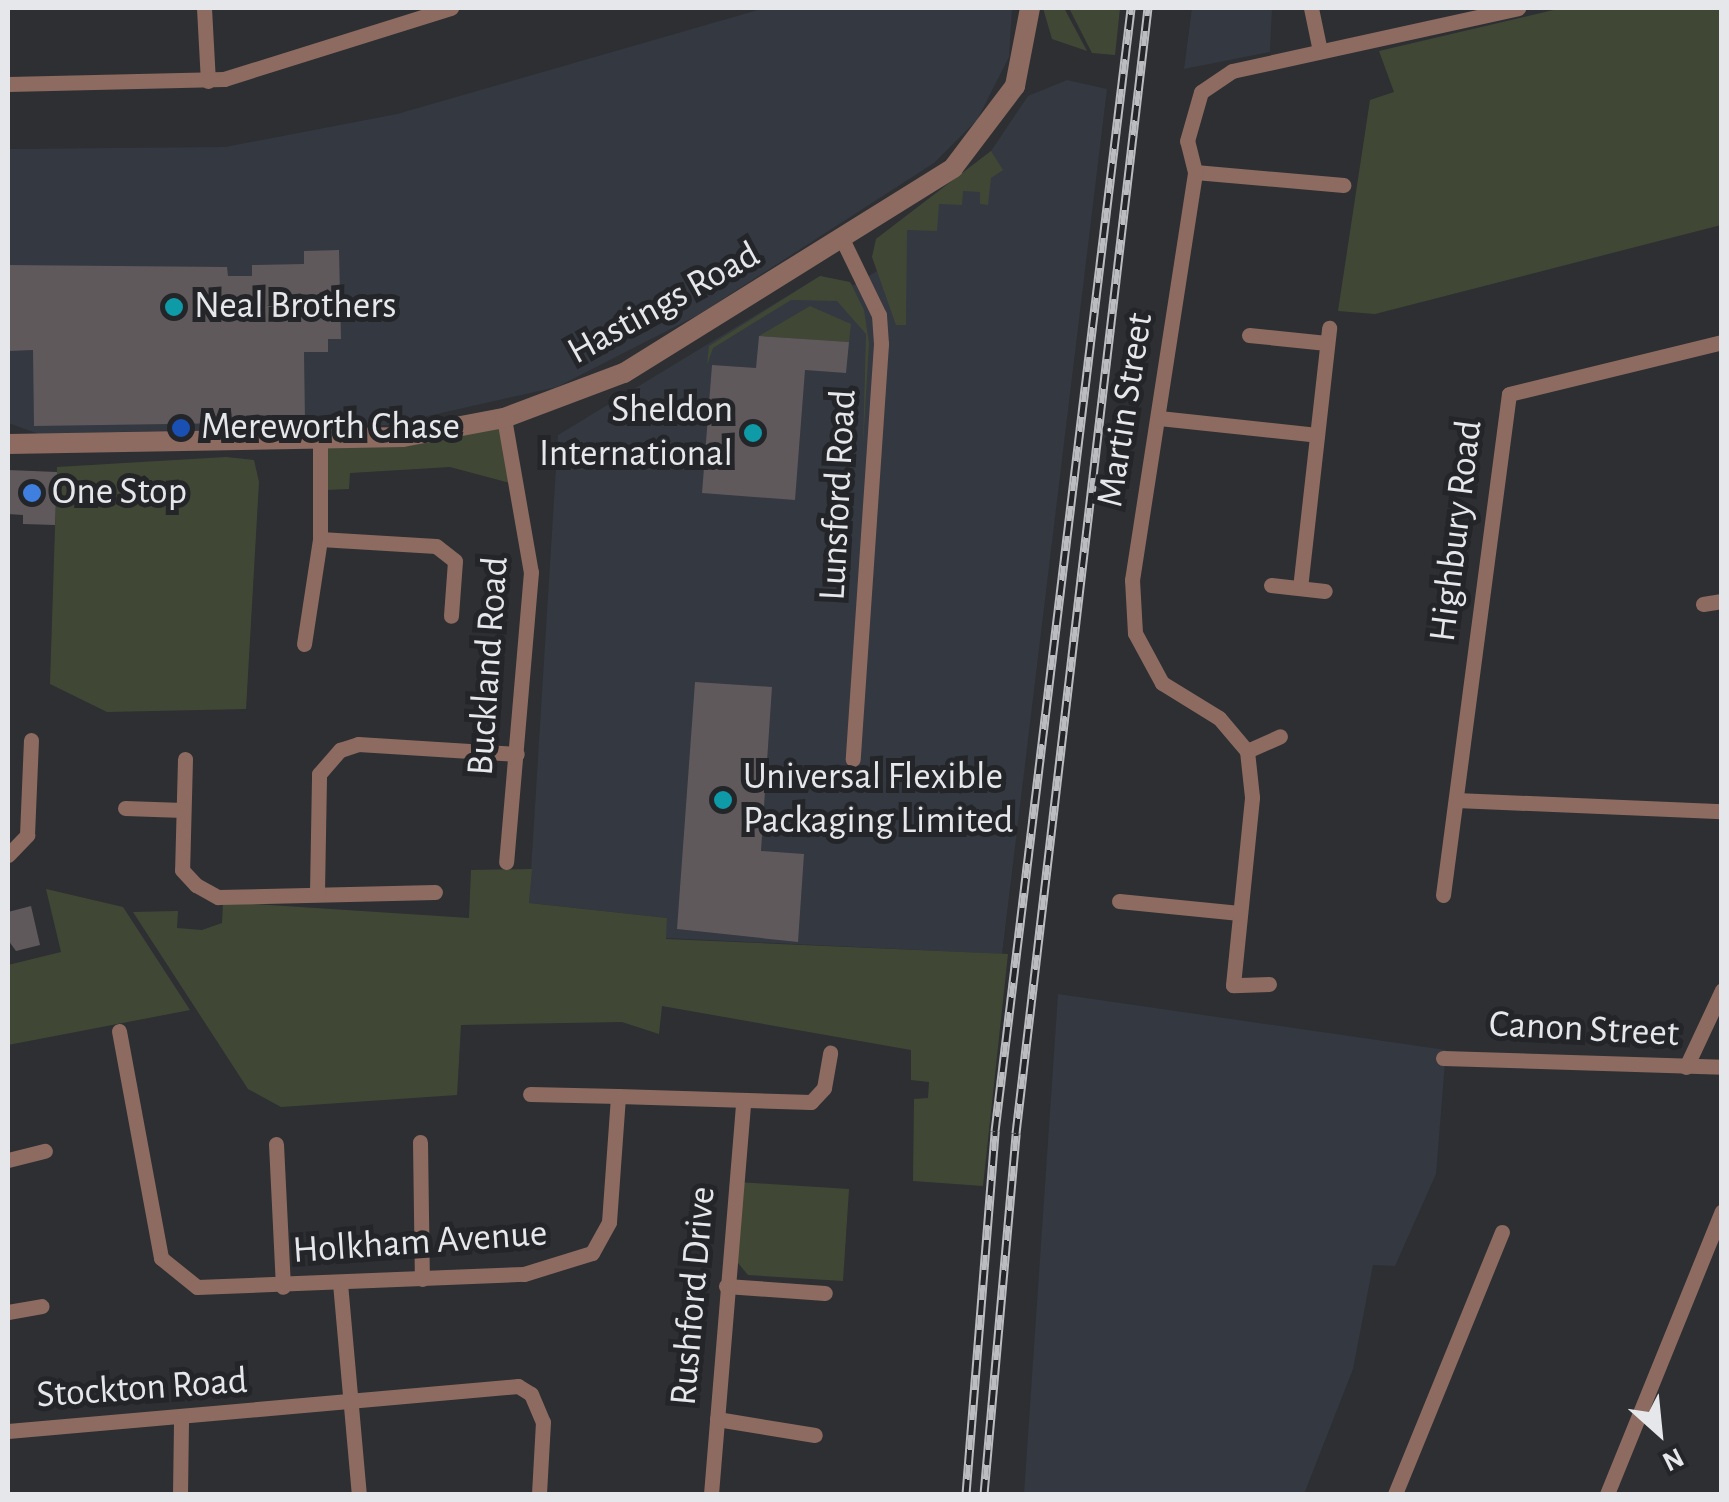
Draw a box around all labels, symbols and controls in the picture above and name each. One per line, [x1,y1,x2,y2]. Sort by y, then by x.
street label: Hastings Road [560,233,768,375]
place label: Neal Brothers [194,284,397,330]
marker: Neal Brothers [163,296,185,318]
street label: Martin Street [1088,310,1164,510]
place label: Sheldon International [539,388,733,478]
street label: Lunsford Road [811,388,867,602]
place label: Mereworth Chase [201,405,460,451]
marker: Mereworth Chase [170,417,192,439]
street label: Highbury Road [1421,418,1493,644]
marker: Sheldon International [742,422,764,444]
place label: One Stop [52,470,187,516]
marker: One Stop [21,482,43,504]
street label: Buckland Road [459,555,519,777]
place label: Universal Flexible Packaging Limited [743,755,1014,844]
marker: Universal Flexible Packaging Limited [712,789,734,811]
street label: Canon Street [1488,1002,1680,1058]
street label: Rushford Drive [662,1185,726,1407]
street label: Holkham Avenue [291,1211,549,1275]
street label: Stockton Road [35,1359,249,1419]
north arrow [1609,1382,1709,1482]
text: N [1658,1442,1688,1476]

